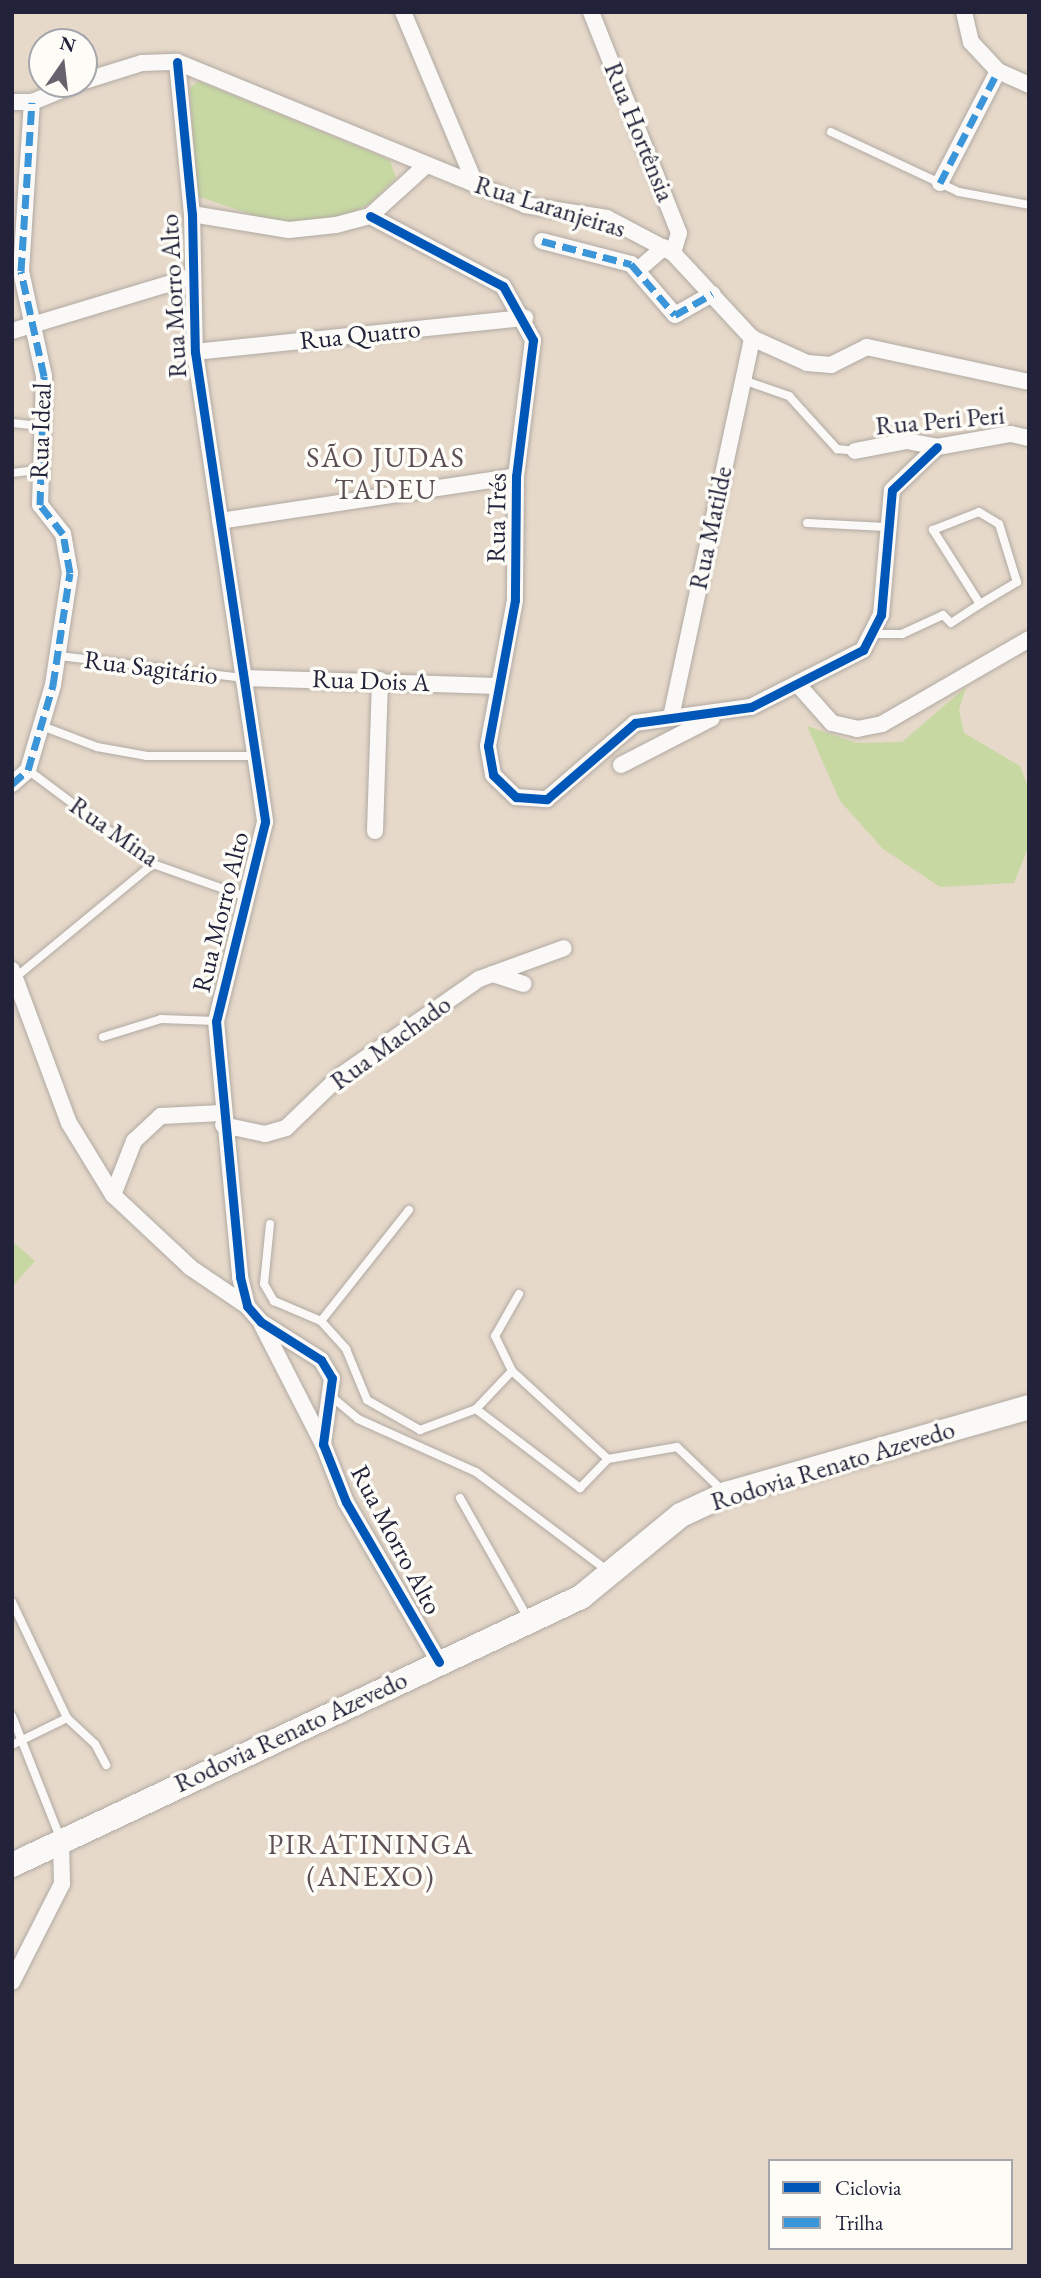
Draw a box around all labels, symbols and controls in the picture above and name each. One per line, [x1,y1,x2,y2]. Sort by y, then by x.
north arrow [28,28,98,98]
text: N [57,30,78,58]
street label: Rua Hortênsia [597,58,681,206]
street label: Rua Laranjeiras [471,169,629,245]
street label: Rua Morro Alto [154,213,194,379]
street label: Rua Quatro [298,313,422,357]
street label: Rua Ideal [24,382,58,480]
street label: Rua Peri Peri [874,400,1006,442]
district label: SÃO JUDAS TADEU [307,440,465,506]
street label: Rua Matilde [683,464,739,592]
street label: Rua Trés [481,473,513,563]
street label: Rua Sagitário [82,644,220,692]
street label: Rua Dois A [311,663,431,699]
street label: Rua Mina [63,790,165,874]
street label: Rua Morro Alto [186,829,256,995]
street label: Rua Machado [325,989,457,1097]
street label: Rodovia Renato Azevedo [707,1414,959,1518]
street label: Rua Morro Alto [344,1460,448,1620]
street label: Rodovia Renato Azevedo [170,1664,412,1800]
district label: PIRATININGA (ANEXO) [269,1827,473,1893]
legend [768,2159,1013,2250]
text: Ciclovia [835,2174,901,2201]
text: Trilha [835,2209,883,2236]

